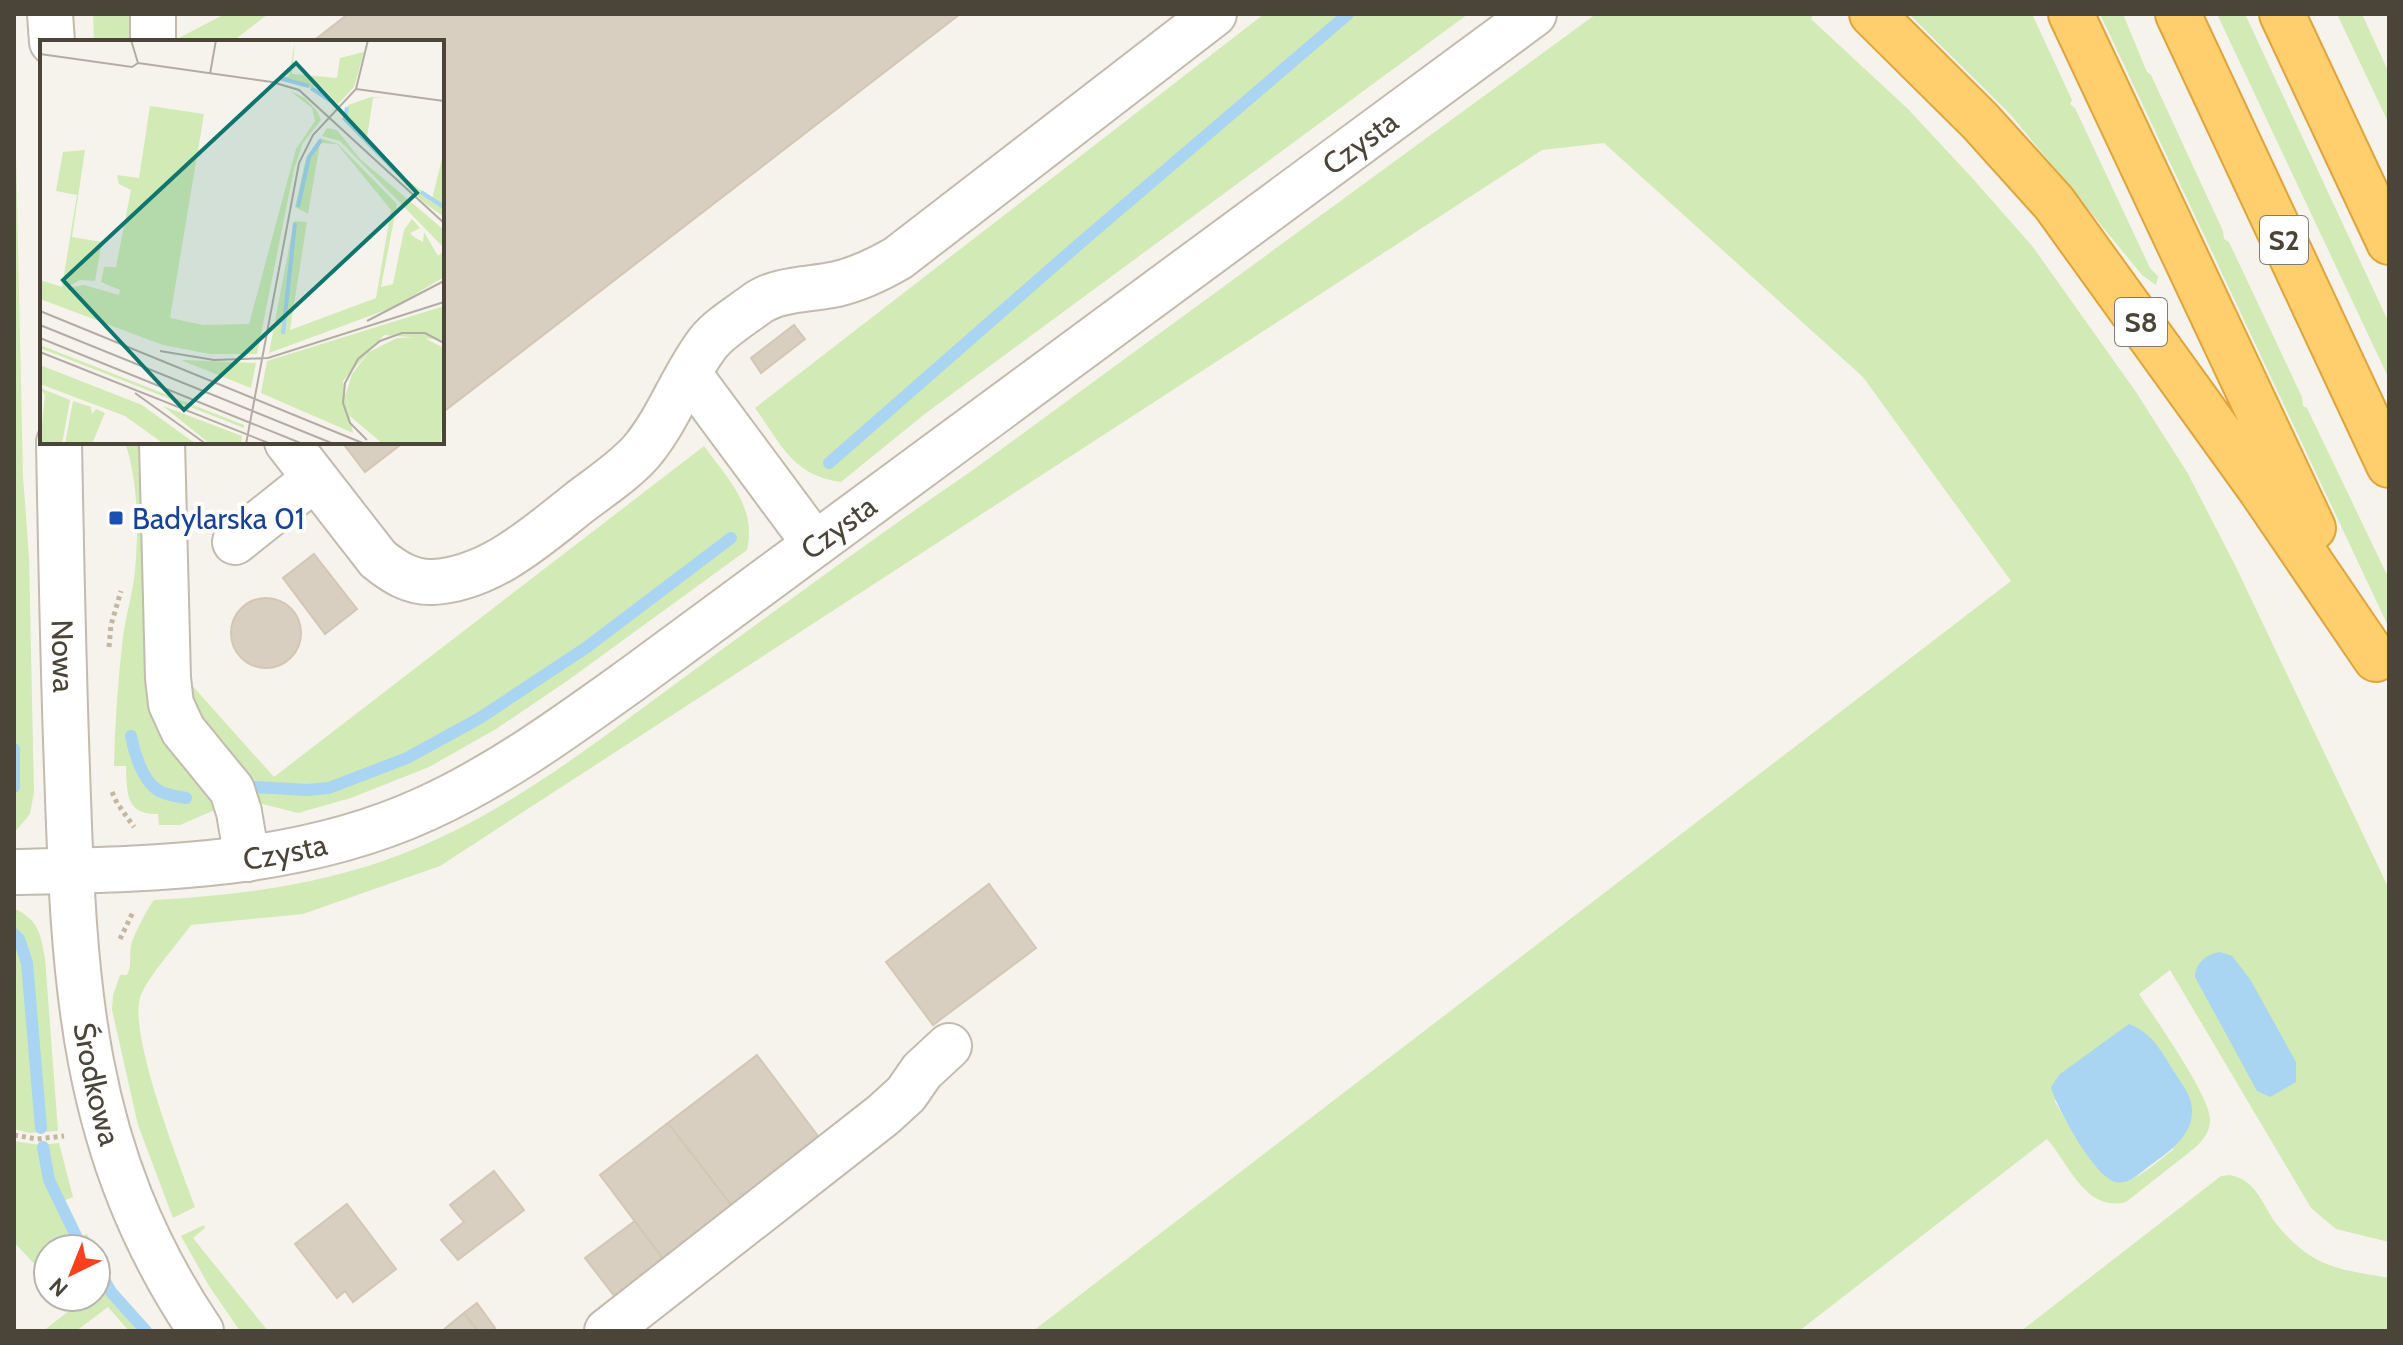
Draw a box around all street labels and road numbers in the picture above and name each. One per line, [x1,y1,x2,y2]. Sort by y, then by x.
street label: Czysta [1315,102,1405,182]
road number: S2 [2260,216,2308,264]
road number: S8 [2115,298,2167,346]
street label: Czysta [793,487,884,567]
street label: Nowa [44,619,83,694]
street label: Czysta [241,825,331,877]
street label: Środkowa [66,1020,129,1150]

